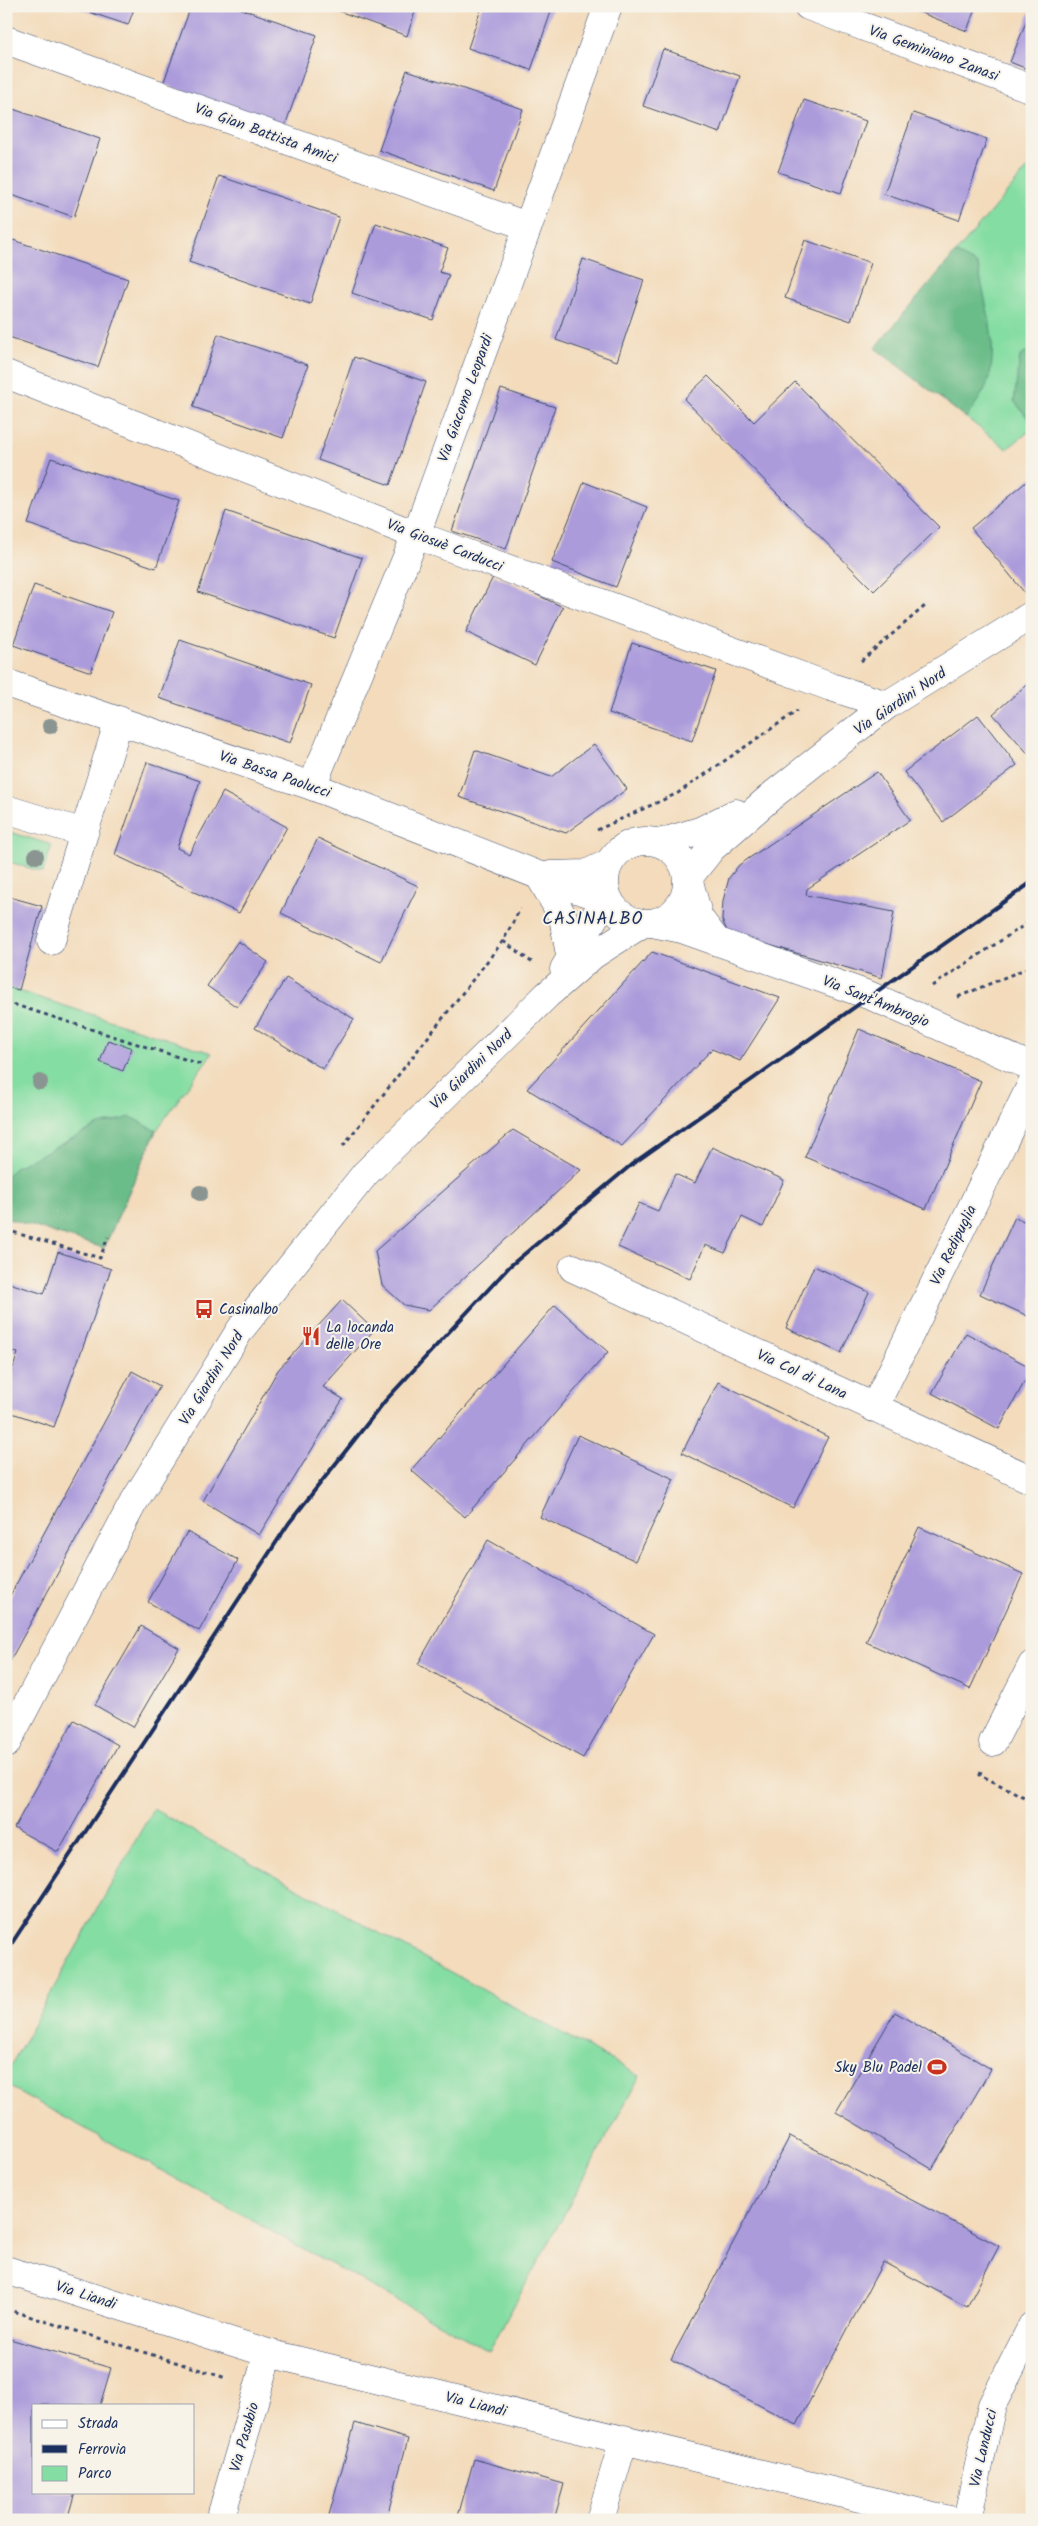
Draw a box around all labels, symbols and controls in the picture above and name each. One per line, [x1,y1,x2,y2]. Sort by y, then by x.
street label: Via Geminiano Zanasi [865,19,1003,89]
street label: Via Gian Battista Amici [191,97,342,171]
street label: Via Giacomo Leopardi [432,330,501,466]
street label: Via Giosuè Carducci [383,513,508,580]
street label: Via Giardini Nord [849,662,952,742]
street label: Via Bassa Paolucci [216,745,335,806]
district label: CASINALBO [542,905,644,934]
street label: Via Sant'Ambrogio [818,969,933,1034]
street label: Via Giardini Nord [425,1023,519,1116]
street label: Via Redipuglia [924,1201,984,1290]
bus stop icon: Casinalbo [193,1298,215,1320]
place label: Casinalbo [219,1298,279,1322]
place label: La locanda delle Ore [326,1316,394,1357]
restaurant icon: La locanda delle Ore [300,1325,322,1347]
street label: Via Giardini Nord [173,1326,251,1430]
street label: Via Col di Lana [752,1343,851,1406]
place label: Sky Blu Padel [834,2056,922,2080]
sports icon: Sky Blu Padel [926,2056,948,2078]
street label: Via Liandi [52,2275,120,2317]
street label: Via Liandi [443,2386,510,2425]
street label: Via Pasubio [224,2399,266,2475]
legend [32,2404,195,2494]
street label: Via Landucci [963,2405,1005,2490]
text: Strada [78,2412,118,2436]
text: Ferrovia [78,2438,126,2462]
text: Parco [78,2462,112,2486]

